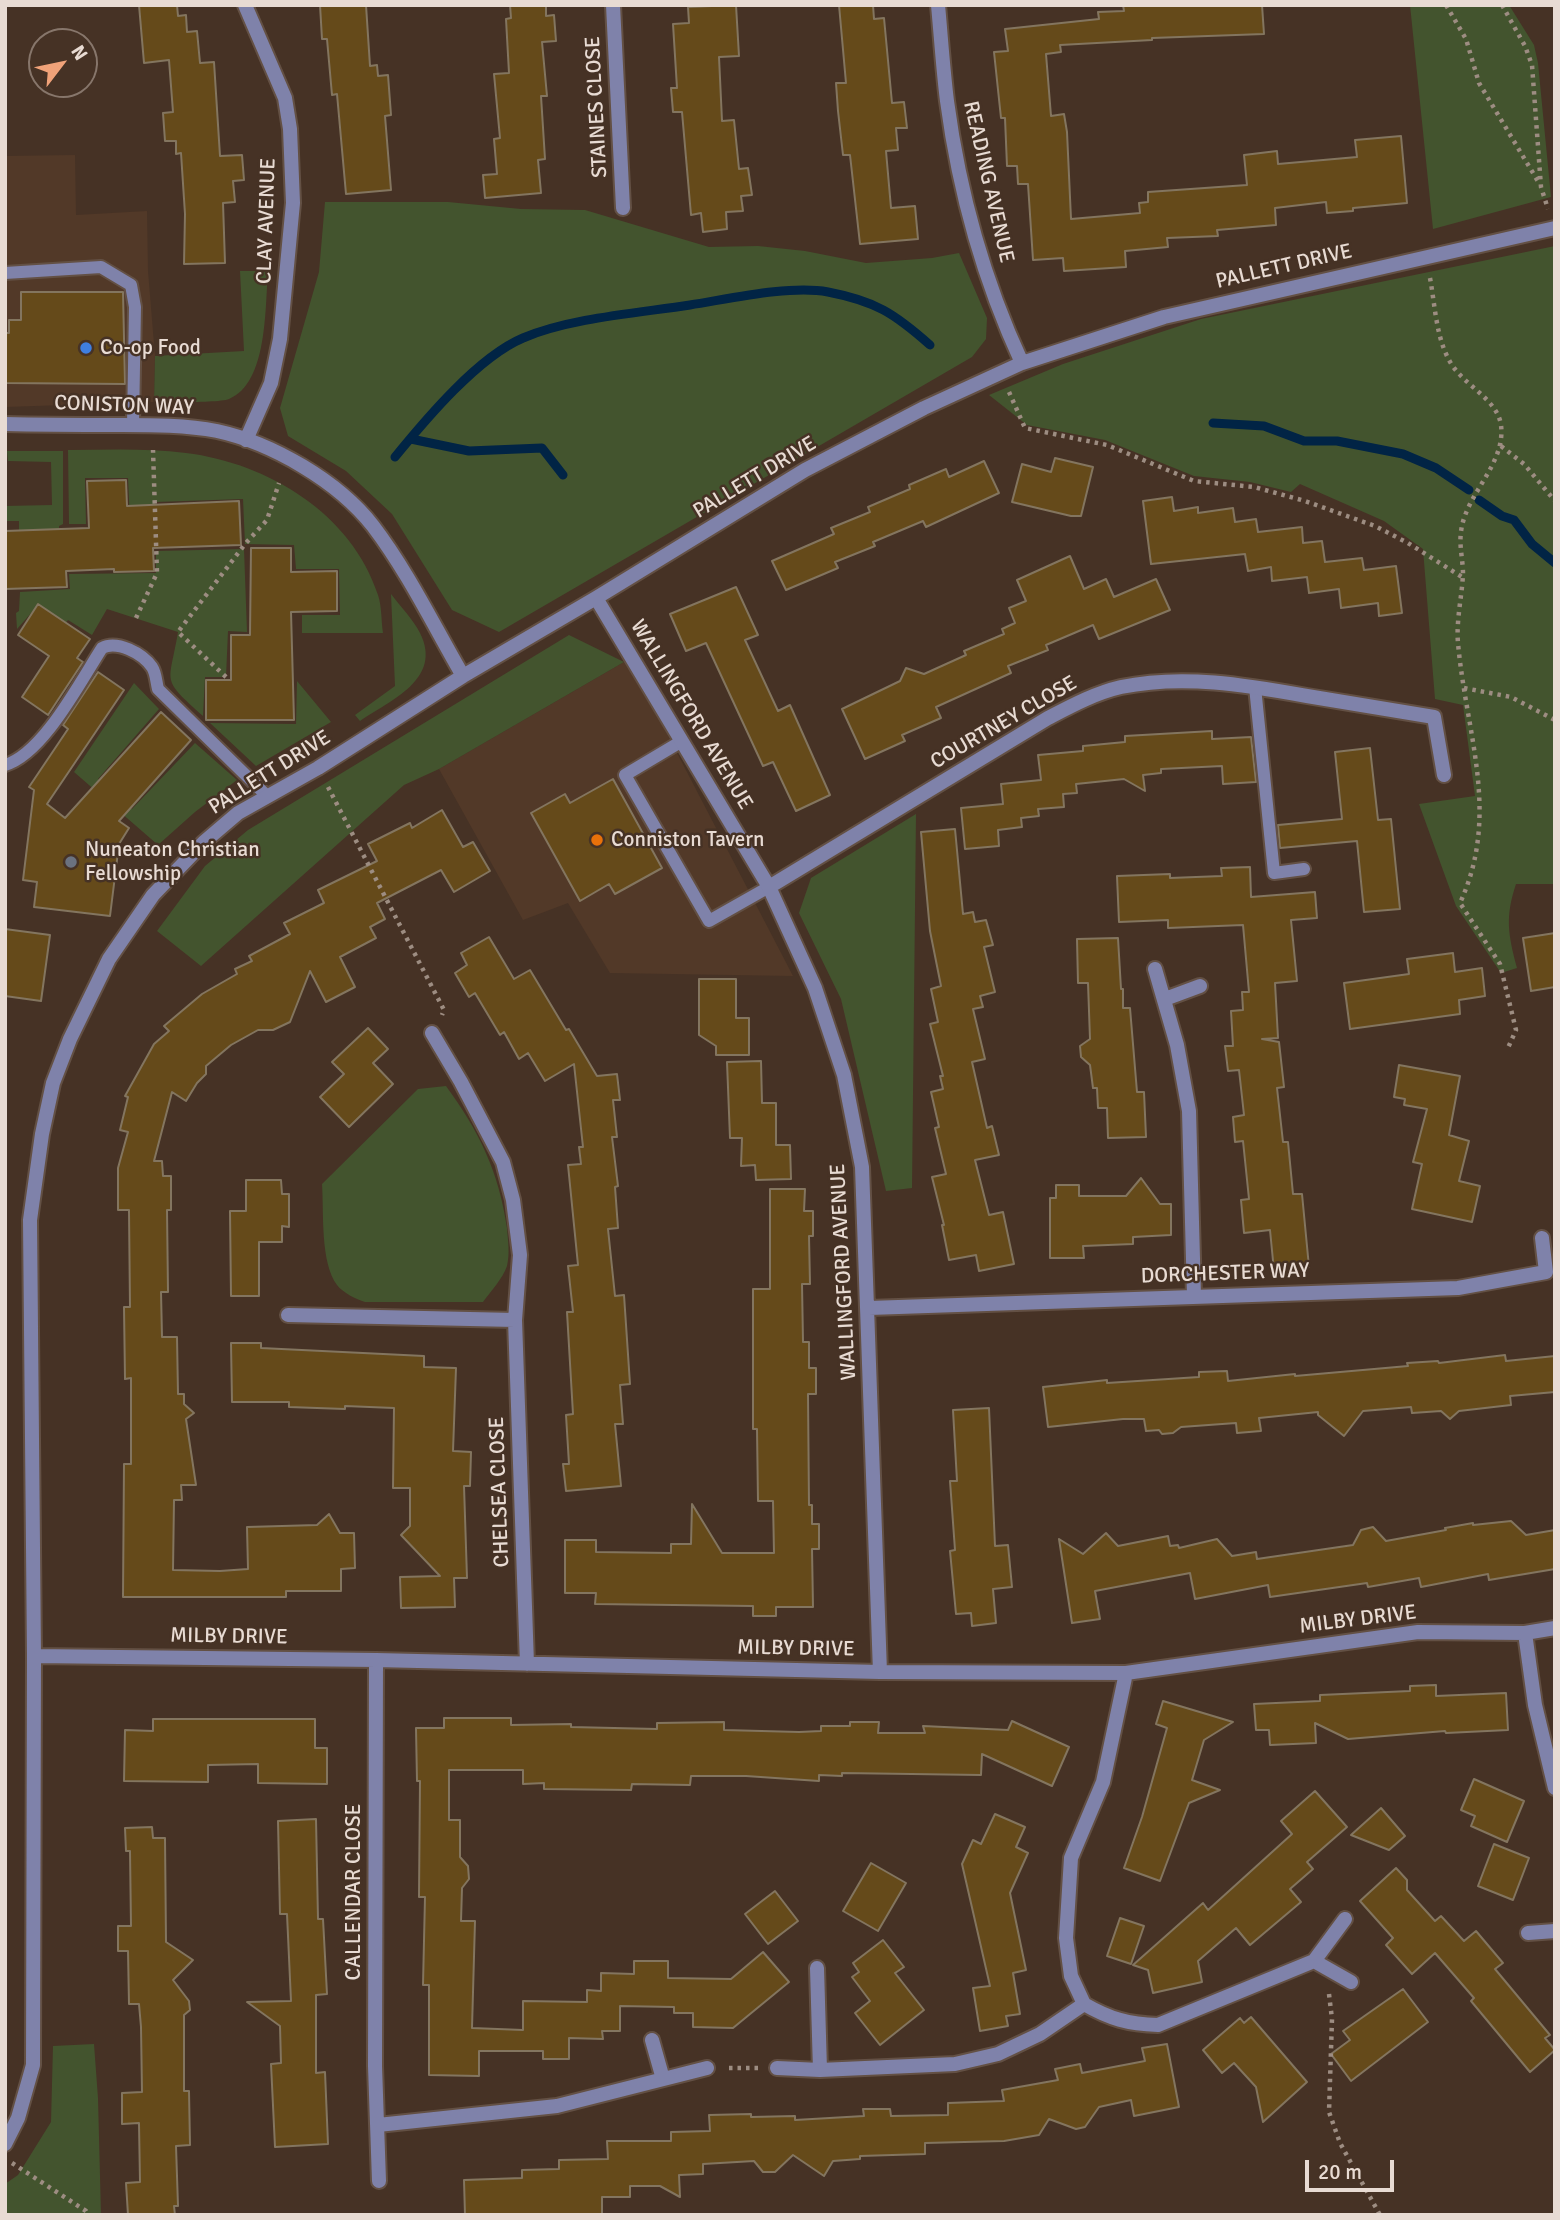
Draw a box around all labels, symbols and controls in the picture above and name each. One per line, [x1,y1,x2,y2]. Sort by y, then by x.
north arrow [28,28,98,98]
street label: STAINES CLOSE [581,35,613,179]
text: N [65,41,93,65]
street label: READING AVENUE [957,99,1019,265]
street label: CLAY AVENUE [252,157,282,285]
street label: PALLETT DRIVE [1213,239,1355,295]
place label: Co-op Food [100,335,201,361]
marker: Co-op Food [78,340,94,356]
street label: CONISTON WAY [54,391,194,421]
street label: PALLETT DRIVE [689,431,821,525]
street label: WALLINGFORD AVENUE [624,615,758,815]
street label: COURTNEY CLOSE [926,671,1082,775]
street label: PALLETT DRIVE [204,725,336,821]
place label: Conniston Tavern [611,827,764,853]
marker: Conniston Tavern [589,832,605,848]
place label: Nuneaton Christian Fellowship [85,837,260,887]
marker: Nuneaton Christian Fellowship [63,854,79,870]
street label: WALLINGFORD AVENUE [826,1163,862,1381]
street label: DORCHESTER WAY [1140,1258,1310,1290]
street label: CHELSEA CLOSE [485,1416,515,1568]
street label: MILBY DRIVE [1298,1600,1418,1640]
street label: MILBY DRIVE [170,1623,288,1651]
street label: MILBY DRIVE [737,1635,855,1663]
street label: CALLENDAR CLOSE [341,1803,367,1981]
scale bar [1308,2146,1397,2190]
text: 20 m [1318,2159,1362,2185]

